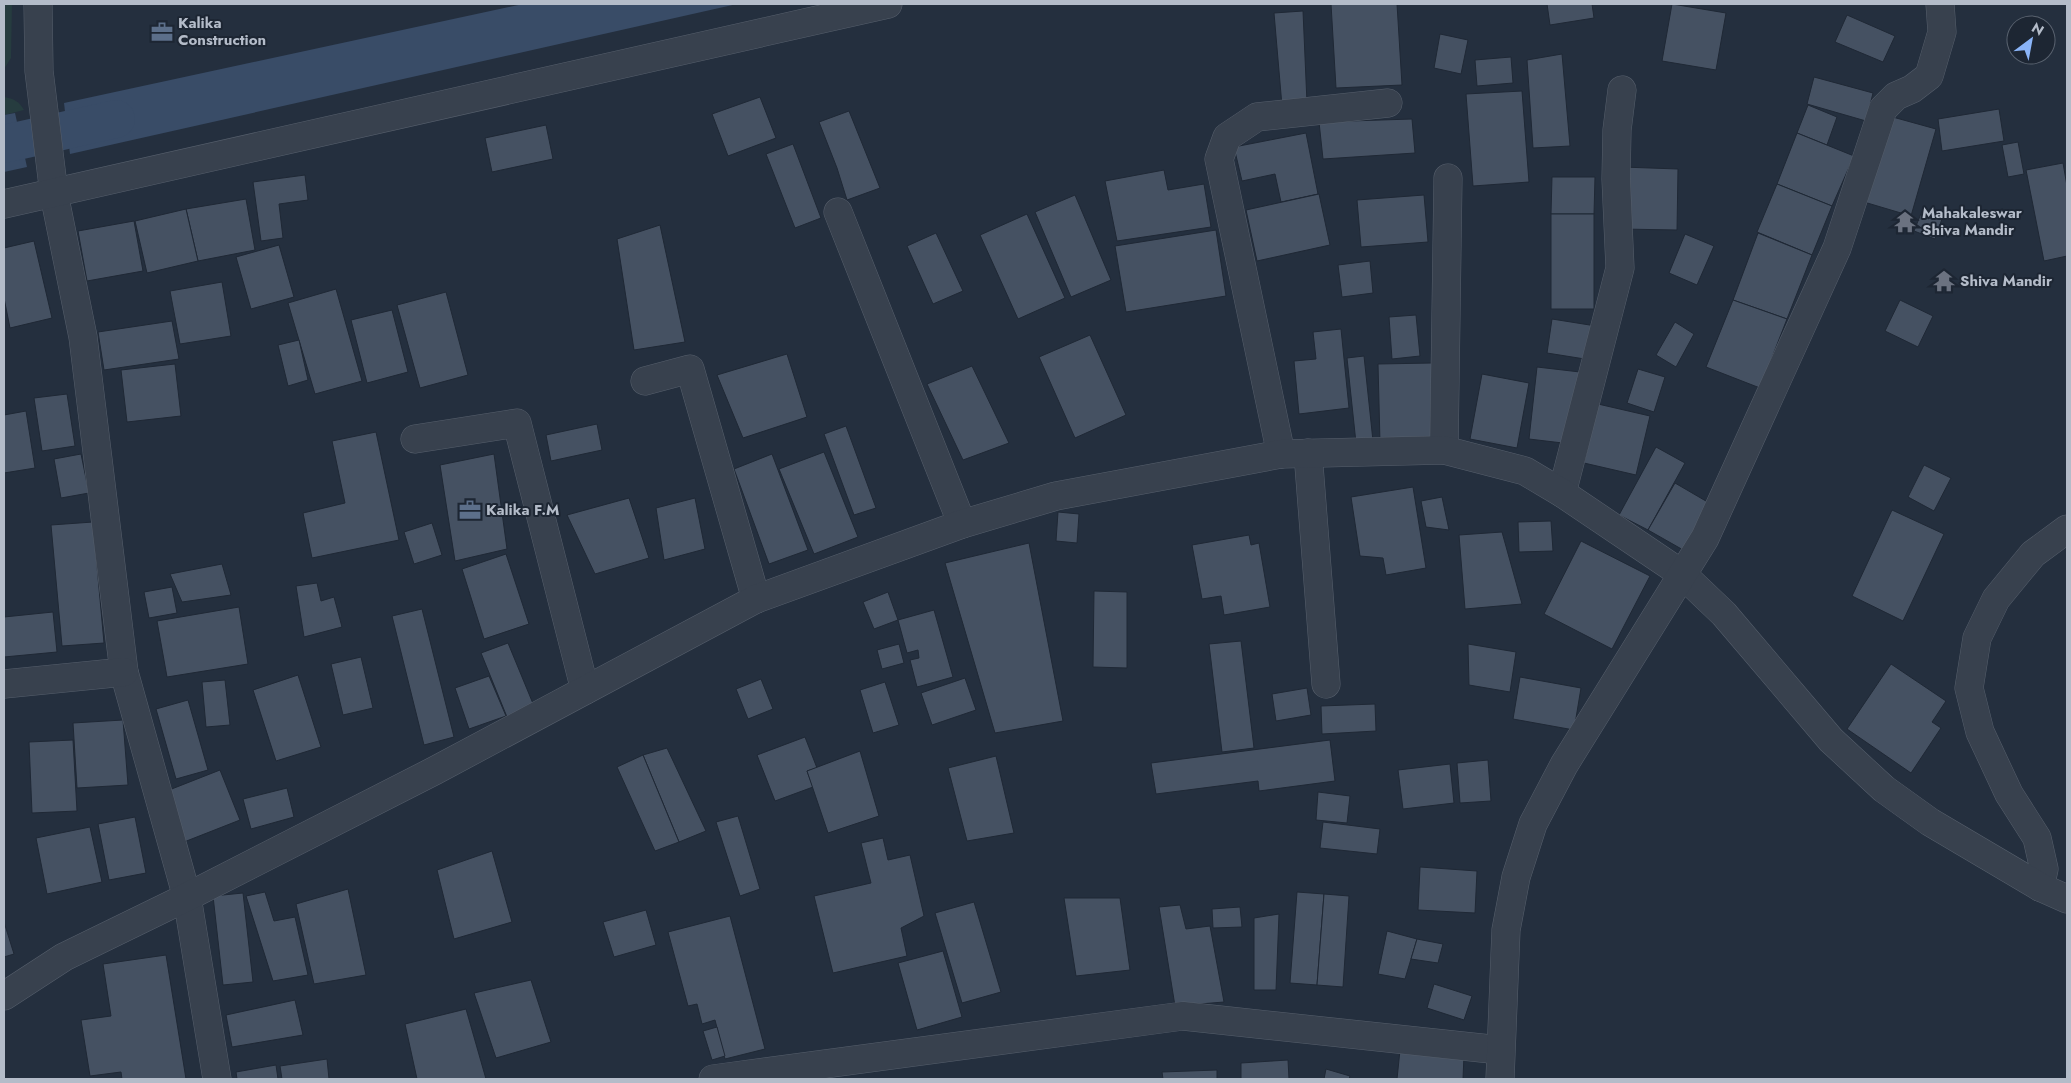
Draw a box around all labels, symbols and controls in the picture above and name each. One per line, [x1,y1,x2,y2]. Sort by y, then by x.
place label: Kalika Construction [178,12,266,51]
north arrow [2006,15,2056,65]
text: N [2028,18,2048,40]
office icon: Kalika Construction [149,19,175,45]
place label: Mahakaleswar Shiva Mandir [1922,202,2023,241]
temple icon: Mahakaleswar Shiva Mandir [1892,209,1918,235]
temple icon: Shiva Mandir [1931,268,1957,294]
place label: Shiva Mandir [1960,270,2053,292]
office icon: Kalika F.M [457,497,483,523]
place label: Kalika F.M [486,499,559,521]

